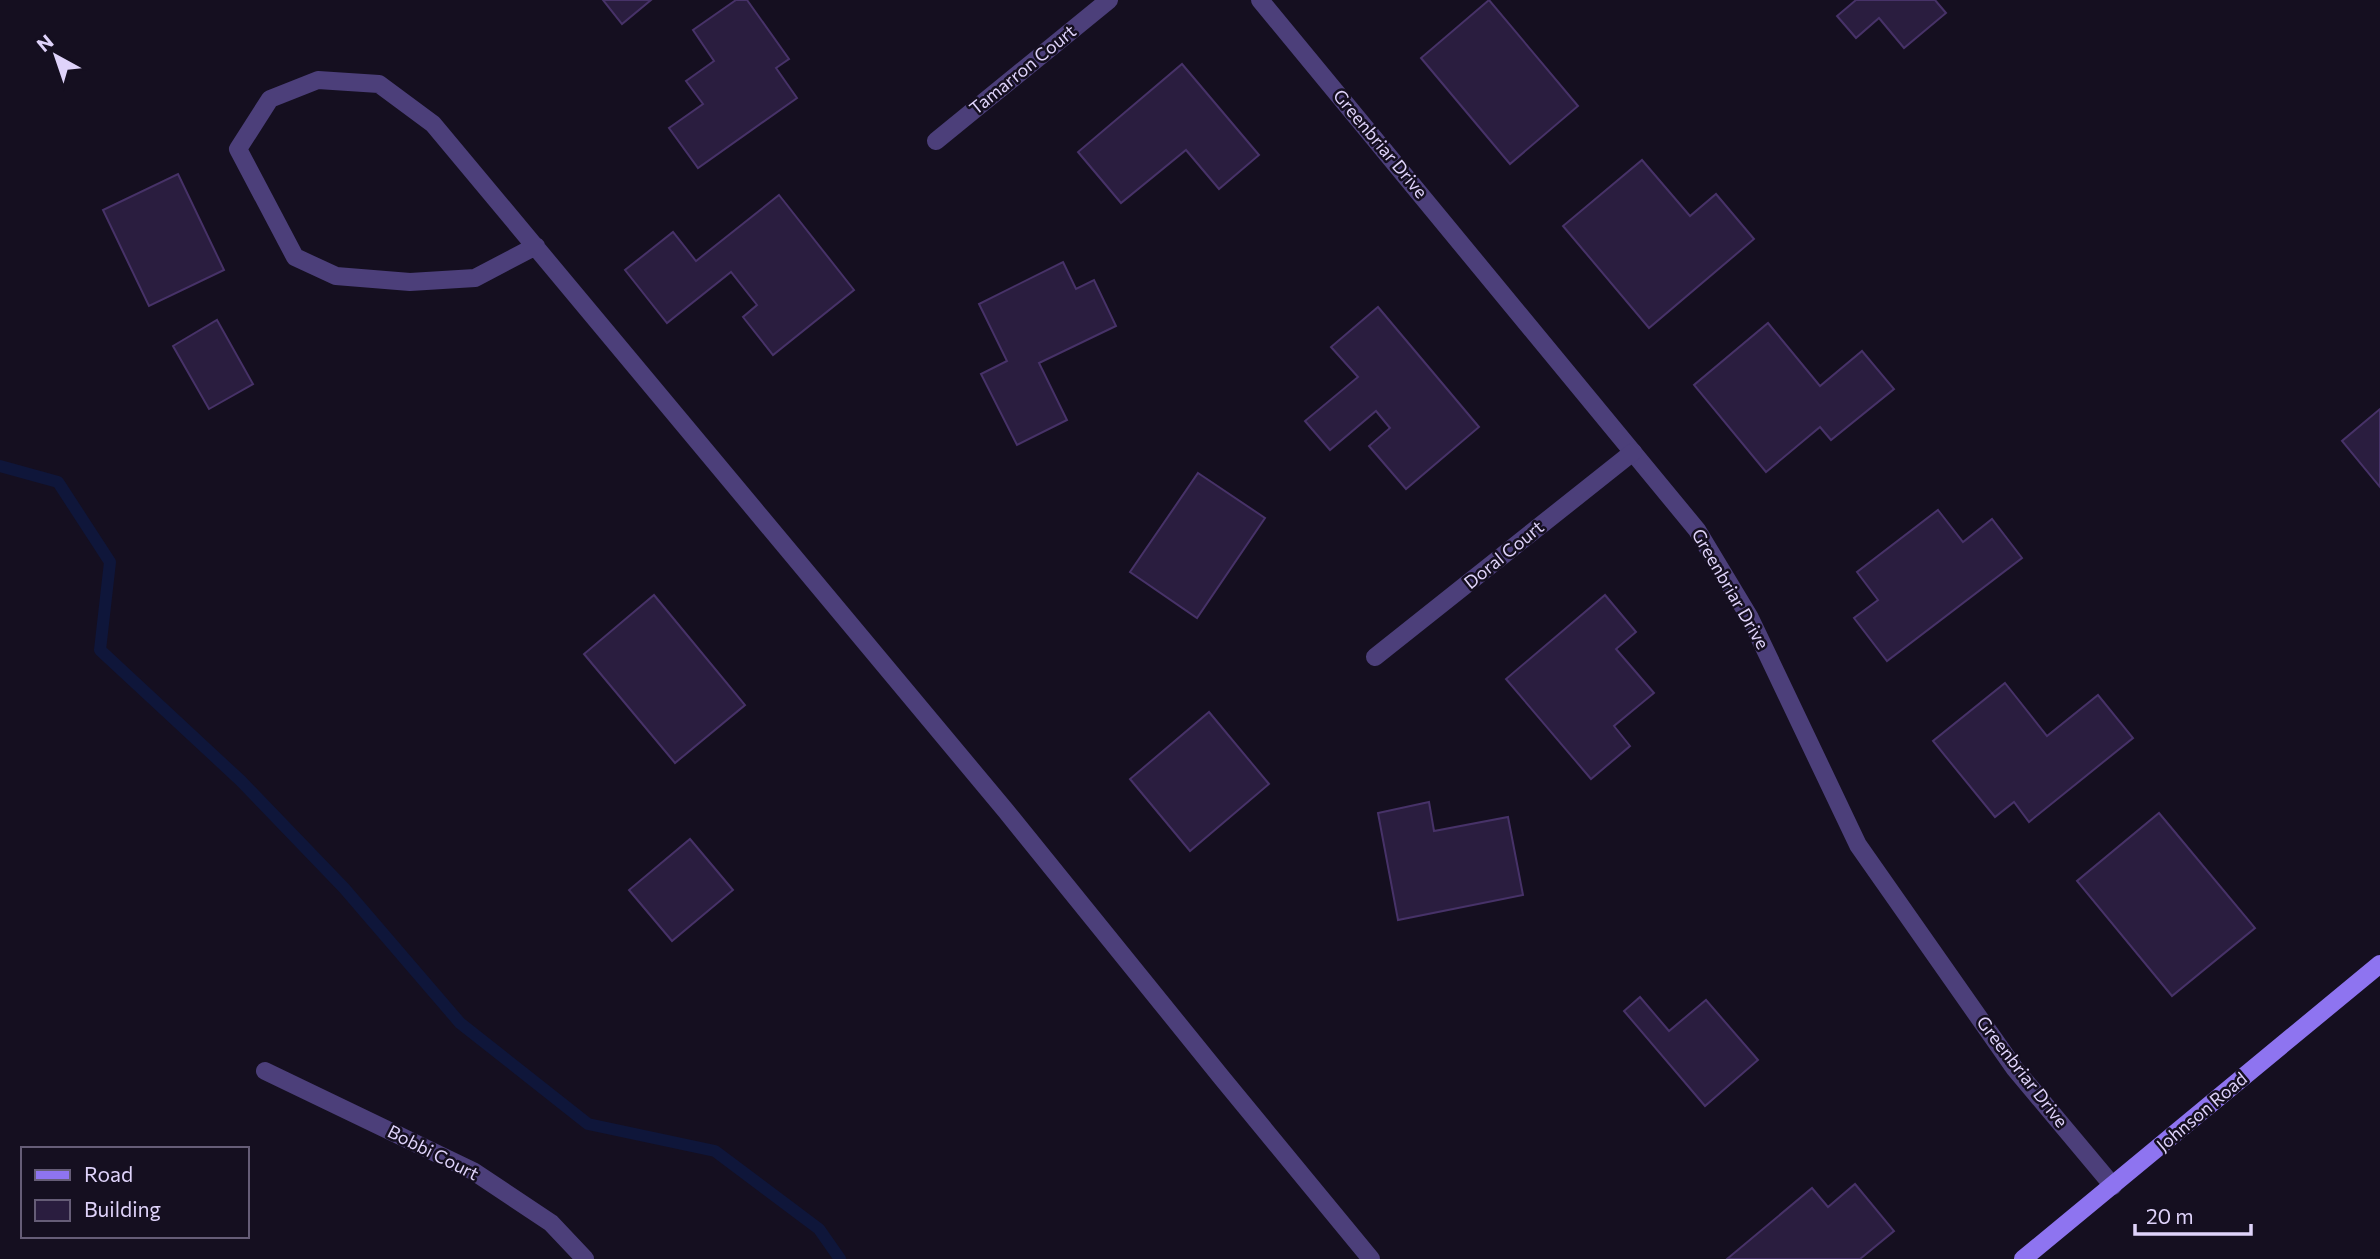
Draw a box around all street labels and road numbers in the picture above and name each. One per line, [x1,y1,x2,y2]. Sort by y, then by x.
street label: Tamarron Court [965,20,1080,119]
street label: Greenbriar Drive [1329,84,1433,202]
street label: Doral Court [1459,515,1548,593]
street label: Greenbriar Drive [1687,524,1774,653]
street label: Greenbriar Drive [1972,1011,2073,1132]
street label: Johnson Road [2152,1067,2251,1155]
street label: Bobbi Court [384,1120,483,1184]

